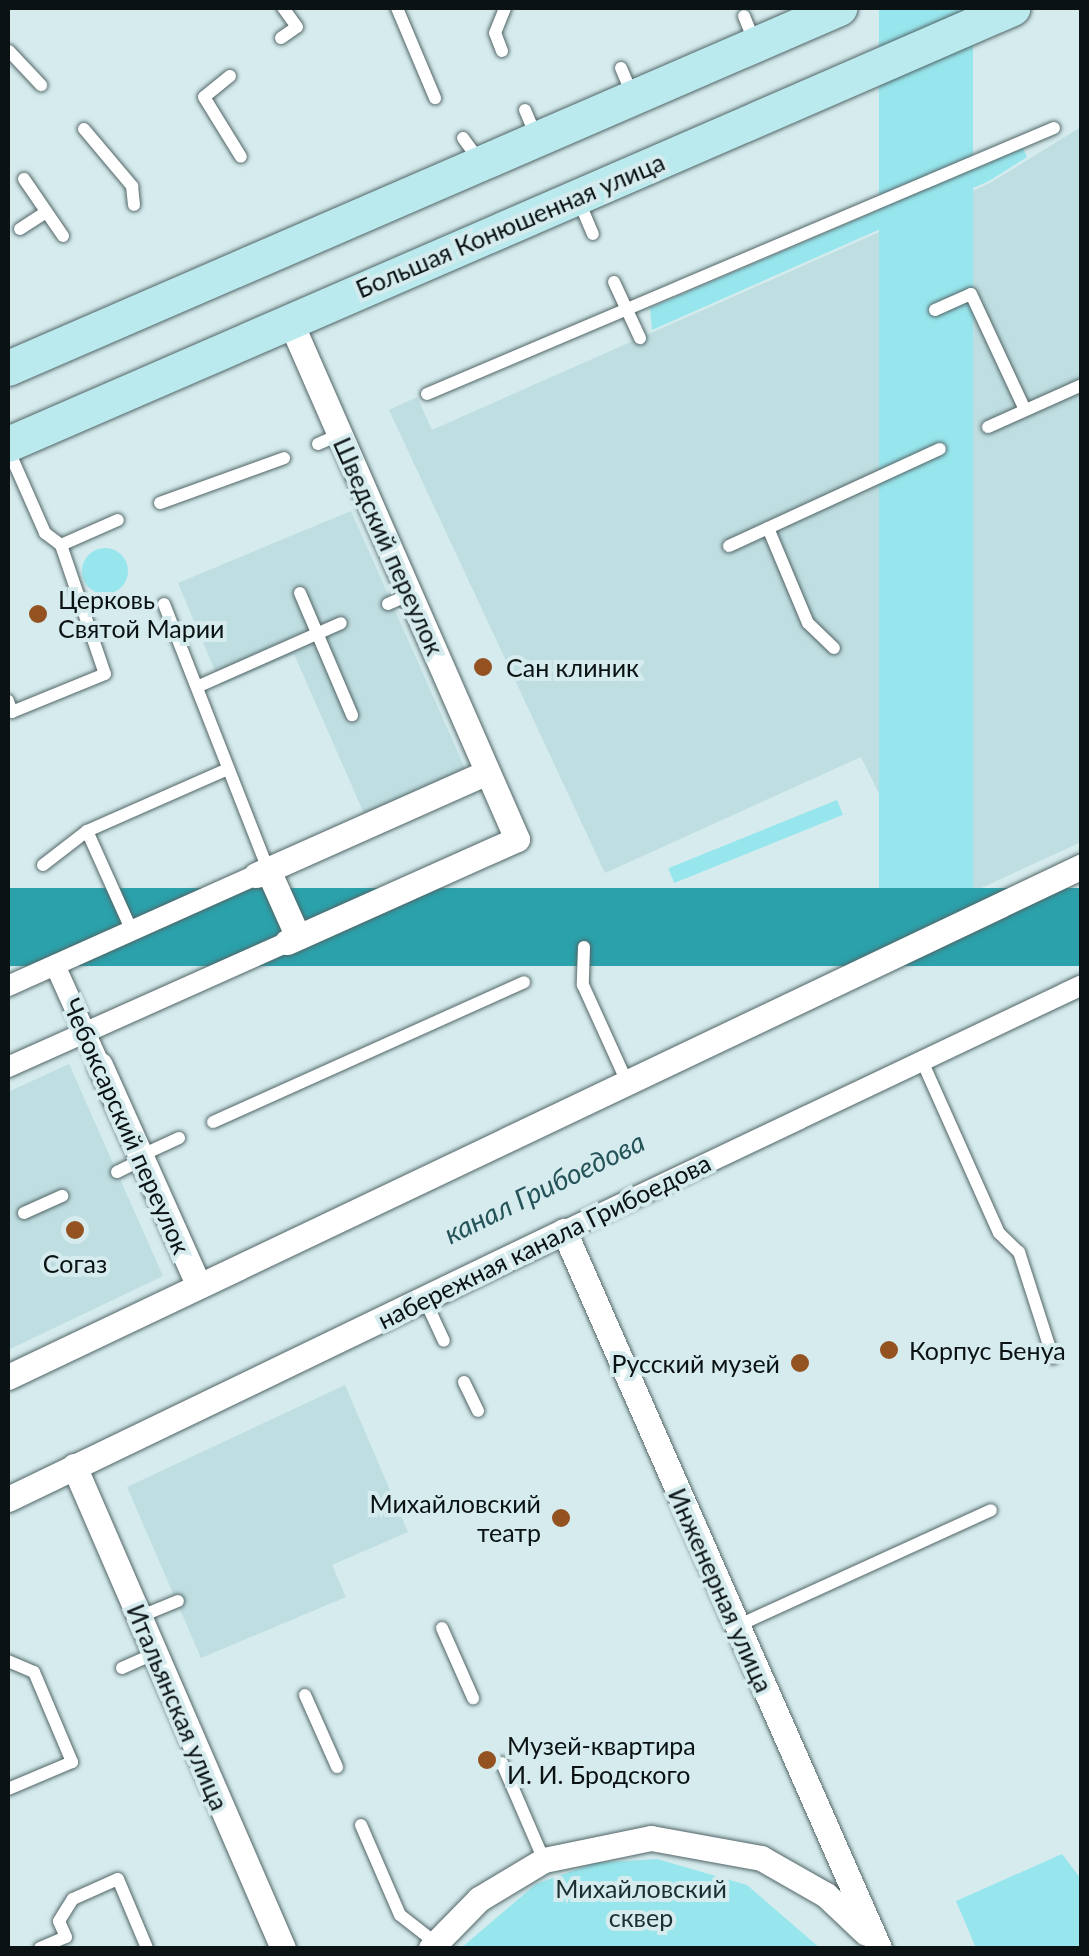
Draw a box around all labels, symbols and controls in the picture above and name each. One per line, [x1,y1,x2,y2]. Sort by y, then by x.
street label: Большая Конюшенная улица [351,146,669,304]
street label: Шведский переулок [327,432,451,660]
place label: Церковь Святой Марии [58,585,224,644]
marker: Церковь Святой Марии [27,603,49,625]
place label: Сан клиник [506,652,639,682]
marker: Сан клиник [470,654,496,680]
street label: Чебоксарский переулок [57,994,197,1258]
water label: канал Грибоедова [438,1124,650,1250]
street label: набережная канала Грибоедова [373,1147,715,1335]
marker: Согаз [62,1217,88,1243]
place label: Согаз [43,1248,107,1278]
place label: Корпус Бенуа [909,1335,1066,1365]
marker: Корпус Бенуа [878,1339,900,1361]
place label: Русский музей [611,1348,780,1378]
marker: Русский музей [789,1352,811,1374]
street label: Инженерная улица [663,1483,779,1697]
place label: Михайловский театр [369,1489,541,1548]
marker: Михайловский театр [550,1507,572,1529]
street label: Итальянская улица [121,1599,235,1815]
place label: Музей-квартира И. И. Бродского [507,1731,696,1790]
marker: Музей-квартира И. И. Бродского [476,1749,498,1771]
park label: Михайловский сквер [555,1874,727,1933]

